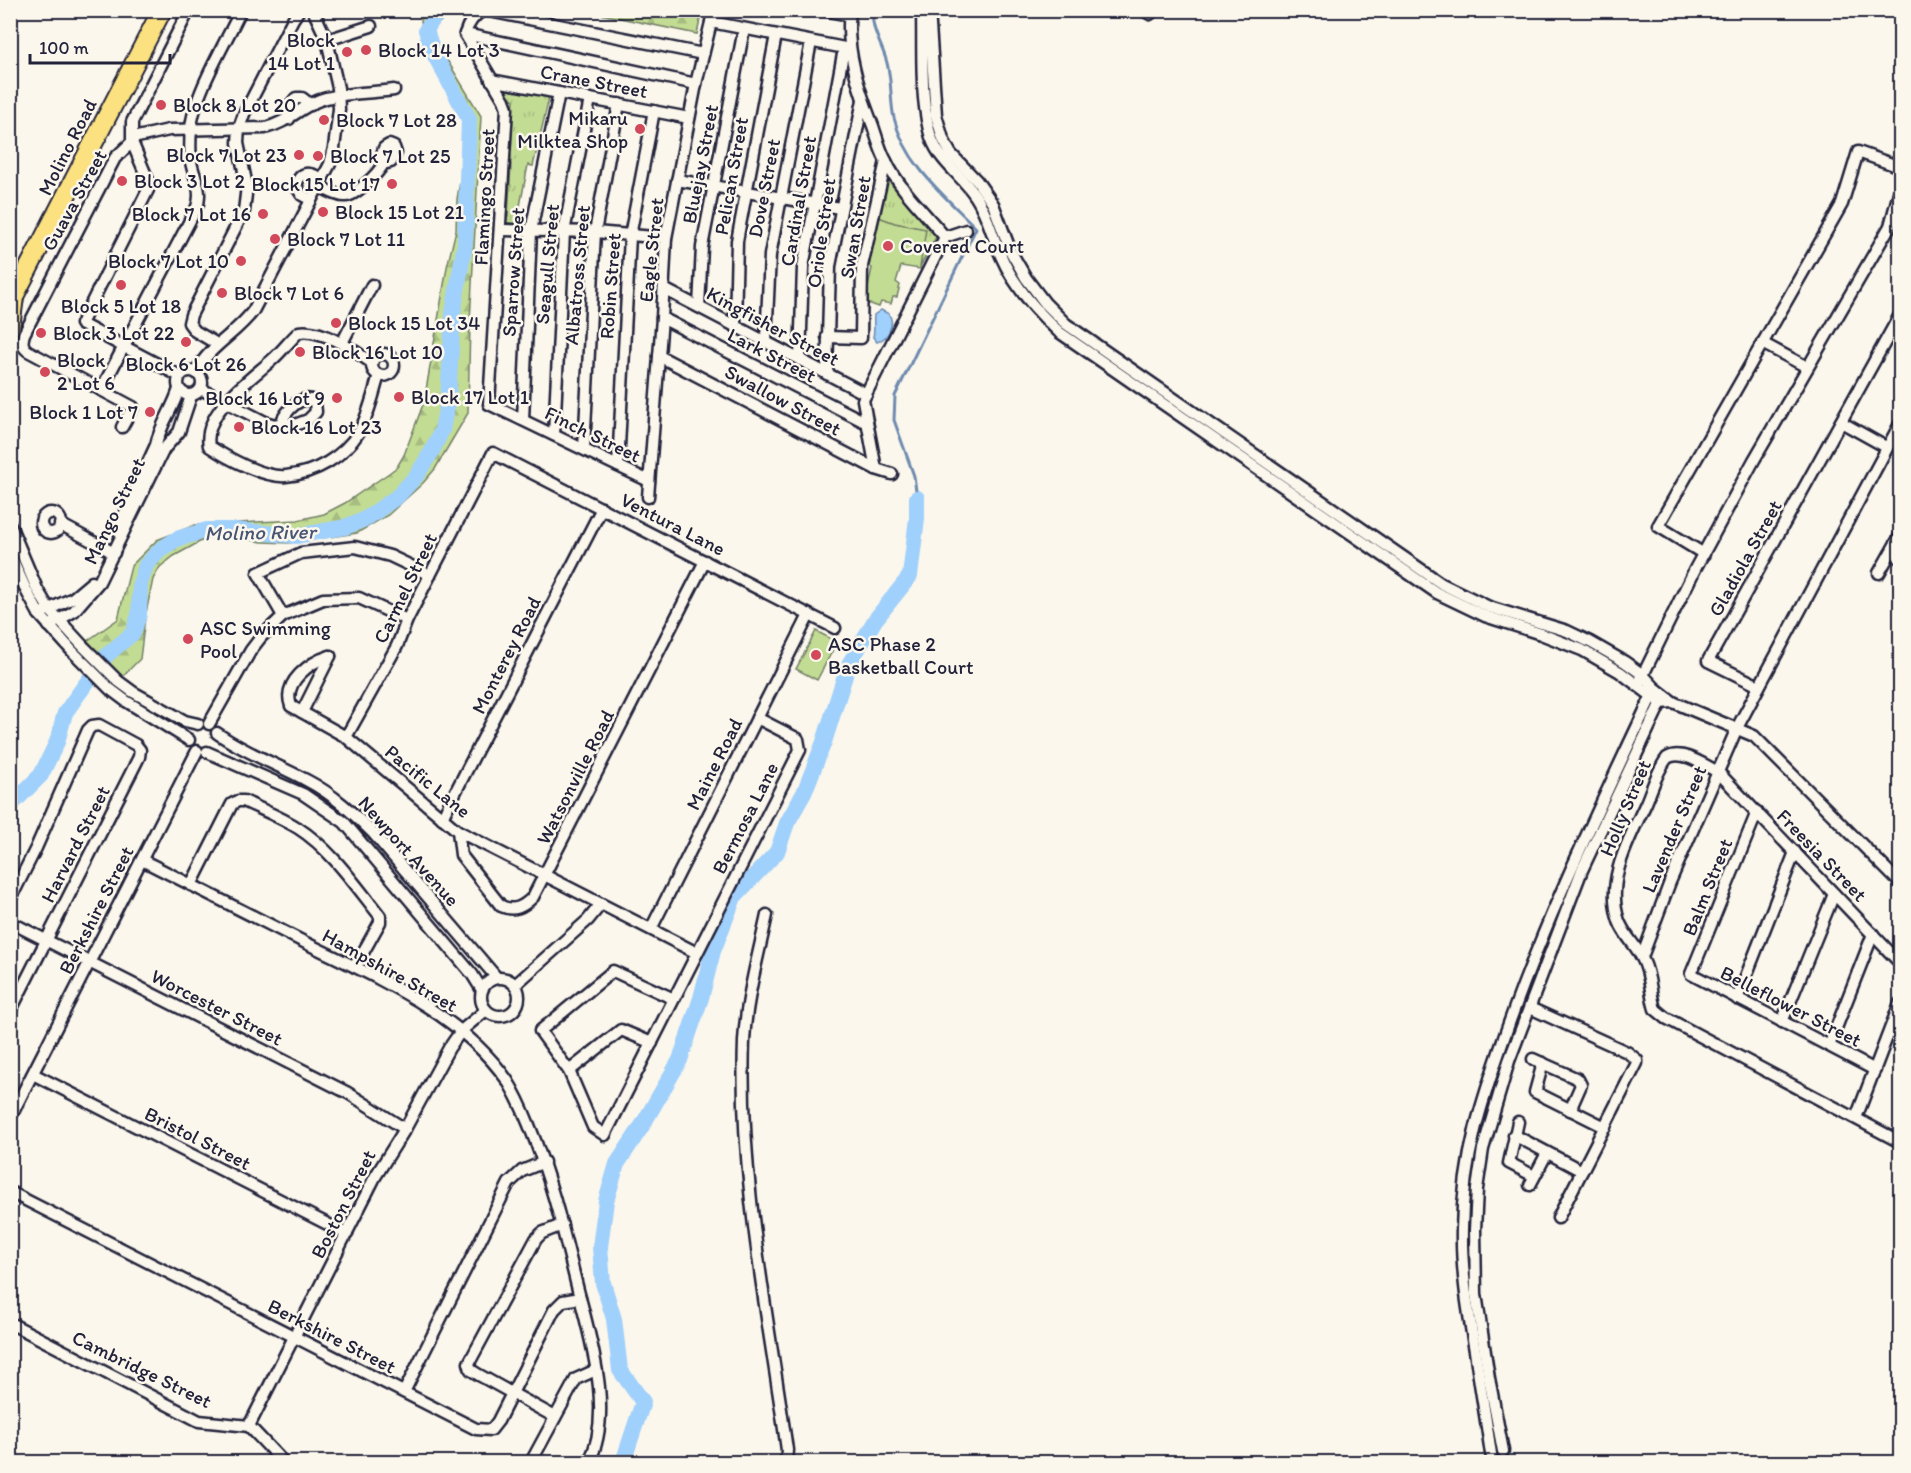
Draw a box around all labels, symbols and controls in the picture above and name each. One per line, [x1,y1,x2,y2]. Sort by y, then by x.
scale bar [30,27,170,65]
place label: Block 14 Lot 1 [268,28,336,75]
text: 100 m [39,37,89,59]
place label: Block 14 Lot 3 [378,38,500,62]
marker: Block 14 Lot 3 [359,43,373,57]
marker: Block 14 Lot 1 [340,45,354,59]
street label: Crane Street [538,59,650,103]
place label: Block 8 Lot 20 [173,93,296,117]
street label: Molino Road [32,95,102,199]
marker: Block 8 Lot 20 [154,98,168,112]
street label: Bluejay Street [677,102,723,226]
place label: Mikaru Milktea Shop [517,106,628,153]
place label: Block 7 Lot 28 [336,108,457,132]
marker: Block 7 Lot 28 [317,113,331,127]
street label: Pelican Street [709,115,753,237]
marker: Mikaru Milktea Shop [633,122,647,136]
street label: Flamingo Street [468,128,500,266]
street label: Cardinal Street [775,134,821,268]
street label: Dove Street [743,137,785,239]
place label: Block 7 Lot 23 [166,143,287,167]
place label: Block 7 Lot 25 [330,144,450,168]
street label: Guava Street [36,145,112,255]
marker: Block 7 Lot 23 [292,148,306,162]
marker: Block 7 Lot 25 [311,149,325,163]
place label: Block 3 Lot 2 [134,169,245,193]
place label: Block 15 Lot 17 [252,172,380,196]
street label: Swan Street [834,173,876,280]
marker: Block 3 Lot 2 [115,174,129,188]
street label: Oriole Street [801,176,841,290]
marker: Block 15 Lot 17 [385,177,399,191]
street label: Eagle Street [634,196,668,303]
place label: Block 15 Lot 21 [335,200,464,224]
place label: Block 7 Lot 16 [132,202,251,226]
street label: Seagull Street [530,203,564,325]
street label: Albatross Street [559,204,595,346]
marker: Block 15 Lot 21 [316,205,330,219]
marker: Block 7 Lot 16 [256,207,270,221]
street label: Sparrow Street [497,207,529,337]
place label: Block 7 Lot 11 [287,227,405,251]
marker: Block 7 Lot 11 [268,232,282,246]
street label: Robin Street [594,232,626,340]
place label: Covered Court [900,234,1024,258]
marker: Covered Court [881,239,895,253]
place label: Block 7 Lot 10 [108,249,229,273]
marker: Block 7 Lot 10 [234,254,248,268]
marker: Block 5 Lot 18 [114,278,128,292]
place label: Block 7 Lot 6 [234,281,344,305]
street label: Kingfisher Street [703,281,844,371]
marker: Block 7 Lot 6 [215,286,229,300]
place label: Block 5 Lot 18 [61,294,181,318]
place label: Block 15 Lot 34 [348,311,480,335]
marker: Block 15 Lot 34 [329,316,343,330]
place label: Block 3 Lot 22 [53,321,175,345]
street label: Lark Street [724,322,821,388]
marker: Block 3 Lot 22 [34,326,48,340]
marker: Block 6 Lot 26 [179,335,193,349]
place label: Block 16 Lot 10 [312,340,443,364]
marker: Block 16 Lot 10 [293,345,307,359]
place label: Block 2 Lot 6 [57,348,115,395]
place label: Block 6 Lot 26 [125,352,247,376]
street label: Swallow Street [721,359,845,441]
marker: Block 2 Lot 6 [38,365,52,379]
place label: Block 17 Lot 1 [411,385,529,409]
place label: Block 16 Lot 9 [205,386,325,410]
marker: Block 17 Lot 1 [392,390,406,404]
marker: Block 16 Lot 9 [330,391,344,405]
place label: Block 1 Lot 7 [29,400,138,424]
street label: Finch Street [541,400,645,468]
marker: Block 1 Lot 7 [143,405,157,419]
place label: Block 16 Lot 23 [251,415,382,439]
marker: Block 16 Lot 23 [232,420,246,434]
street label: Mango Street [78,453,150,568]
street label: Ventura Lane [617,487,729,561]
street label: Gladiola Street [1703,496,1787,620]
water label: Molino River [204,518,318,545]
street label: Carmel Street [368,529,442,647]
street label: Monterey Road [466,592,546,718]
place label: ASC Swimming Pool [200,616,332,663]
marker: ASC Swimming Pool [181,632,195,646]
place label: ASC Phase 2 Basketball Court [828,632,974,679]
marker: ASC Phase 2 Basketball Court [809,648,823,662]
street label: Watsonville Road [531,706,619,848]
street label: Maine Road [681,714,747,814]
street label: Pacific Lane [380,739,476,823]
street label: Holly Street [1594,756,1656,860]
street label: Bermosa Lane [707,758,783,878]
street label: Lavender Street [1636,762,1712,896]
street label: Harvard Street [35,782,115,906]
street label: Newport Avenue [353,791,465,911]
street label: Freesia Street [1772,804,1872,907]
street label: Balm Street [1677,834,1738,939]
street label: Berkshire Street [53,842,139,978]
street label: Hampshire Street [318,923,462,1017]
street label: Belleflower Street [1716,960,1866,1052]
street label: Worcester Street [147,963,287,1051]
street label: Bristol Street [141,1101,255,1175]
street label: Boston Street [305,1146,381,1262]
street label: Berkshire Street [264,1293,400,1379]
street label: Cambridge Street [68,1325,216,1413]

